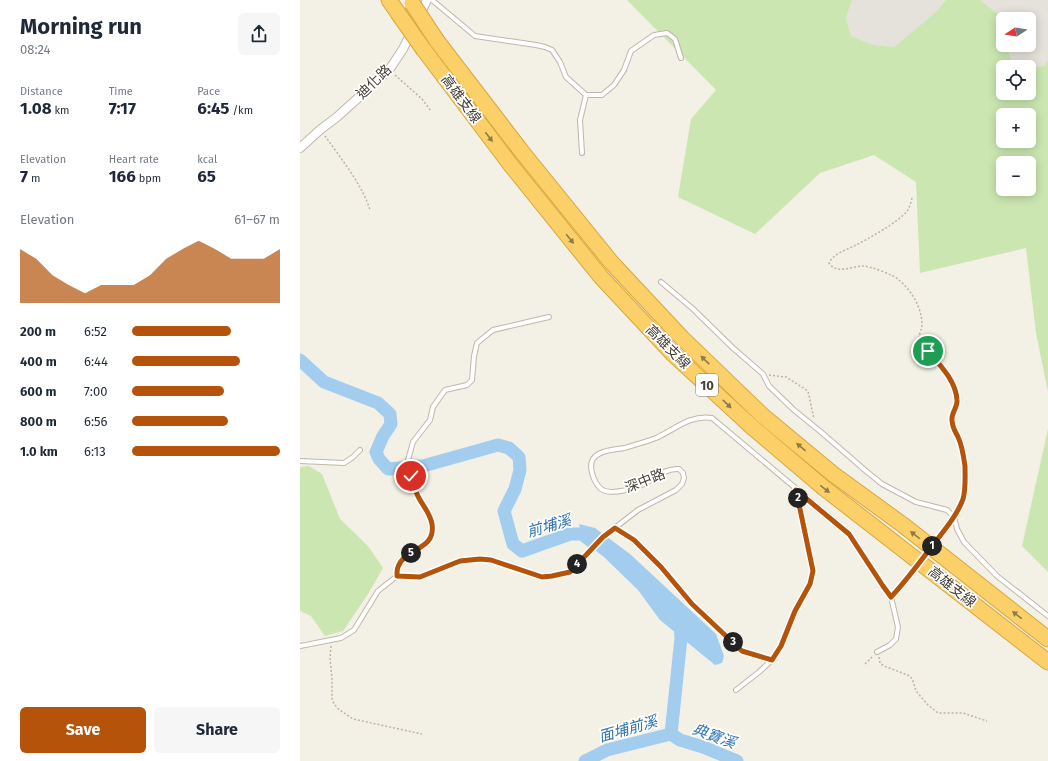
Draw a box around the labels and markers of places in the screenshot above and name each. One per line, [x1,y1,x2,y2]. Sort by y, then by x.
pin [911,334,945,368]
pin [394,459,428,493]
pin: 2 [788,488,808,508]
pin: 1 [922,536,942,556]
pin: 5 [401,543,421,563]
pin: 4 [567,554,587,574]
pin: 3 [723,632,743,652]

